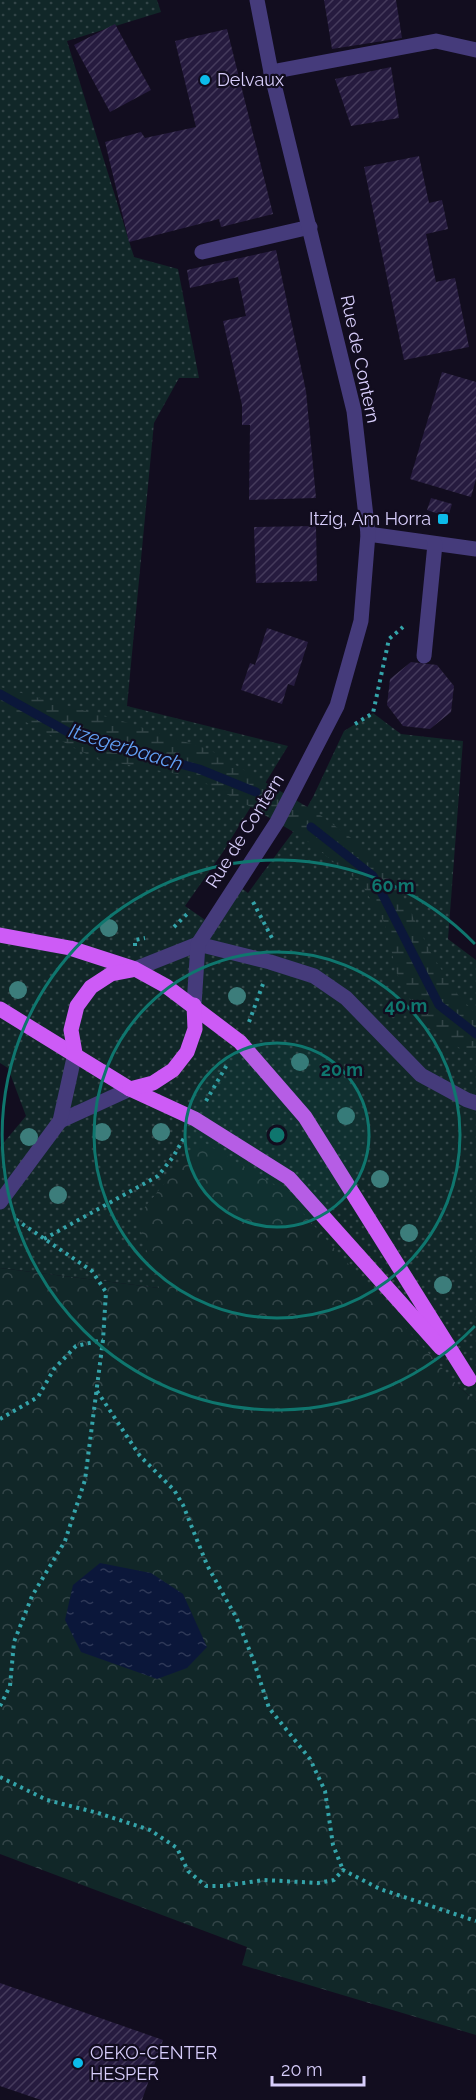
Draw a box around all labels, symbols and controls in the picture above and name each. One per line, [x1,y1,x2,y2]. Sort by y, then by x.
place label: Delvaux [217,69,284,90]
marker: Delvaux [198,73,212,87]
street label: Rue de Contern [337,293,384,425]
place label: Itzig, Am Horra [309,508,431,529]
marker: Itzig, Am Horra [436,512,450,526]
water label: Itzegerbaach [66,718,186,776]
street label: Rue de Contern [201,770,288,892]
text: 60 m [371,875,415,896]
text: 40 m [385,995,427,1016]
text: 20 m [321,1059,363,1080]
centre of rings [267,1125,287,1145]
place label: OEKO-CENTER HESPER [90,2042,218,2084]
scale bar [272,2049,364,2087]
marker: OEKO-CENTER HESPER [71,2056,85,2070]
text: 20 m [281,2059,323,2080]

